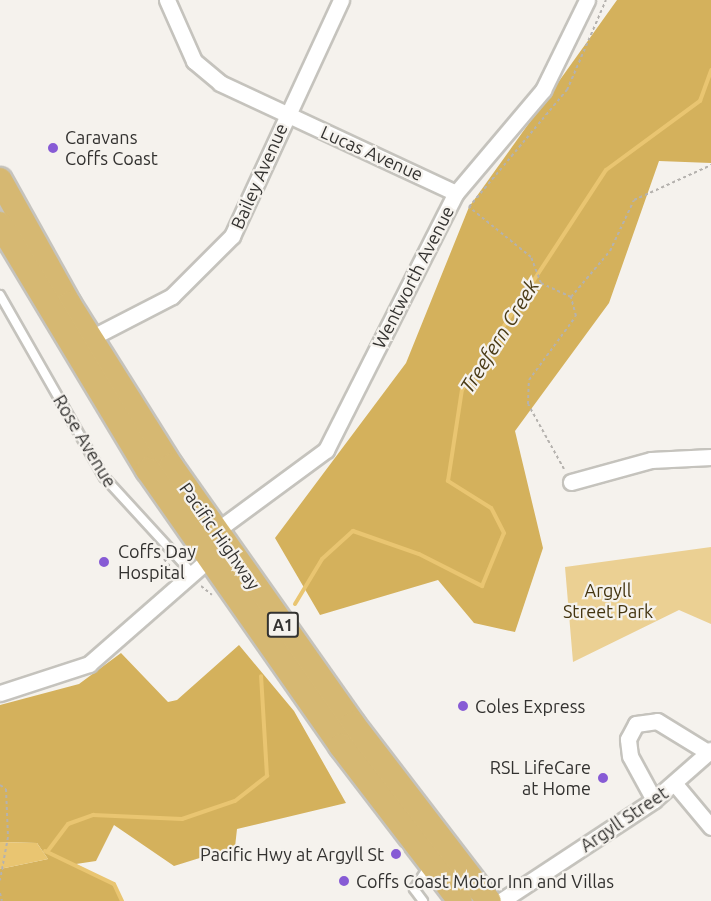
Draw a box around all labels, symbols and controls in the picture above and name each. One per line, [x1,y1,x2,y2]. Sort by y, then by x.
street label: Bailey Avenue [226,120,292,232]
street label: Lucas Avenue [318,121,426,185]
place label: Caravans Coffs Coast [65,127,158,170]
marker: Caravans Coffs Coast [46,141,60,155]
street label: Wentworth Avenue [368,202,458,352]
water label: Treefern Creek [455,275,543,397]
street label: Rose Avenue [49,391,121,491]
street label: Pacific Highway [175,478,265,594]
place label: Coffs Day Hospital [118,541,196,584]
marker: Coffs Day Hospital [95,553,113,571]
park label: Argyll Street Park [563,580,653,622]
road number: A1 [266,612,300,638]
place label: Coles Express [475,695,585,717]
marker: Coles Express [456,699,470,713]
place label: RSL LifeCare at Home [490,757,591,800]
marker: RSL LifeCare at Home [596,771,610,785]
street label: Argyll Street [576,782,672,856]
place label: Pacific Hwy at Argyll St [200,843,384,865]
marker: Pacific Hwy at Argyll St [389,847,403,861]
place label: Coffs Coast Motor Inn and Villas [356,870,614,892]
marker: Coffs Coast Motor Inn and Villas [337,874,351,888]

